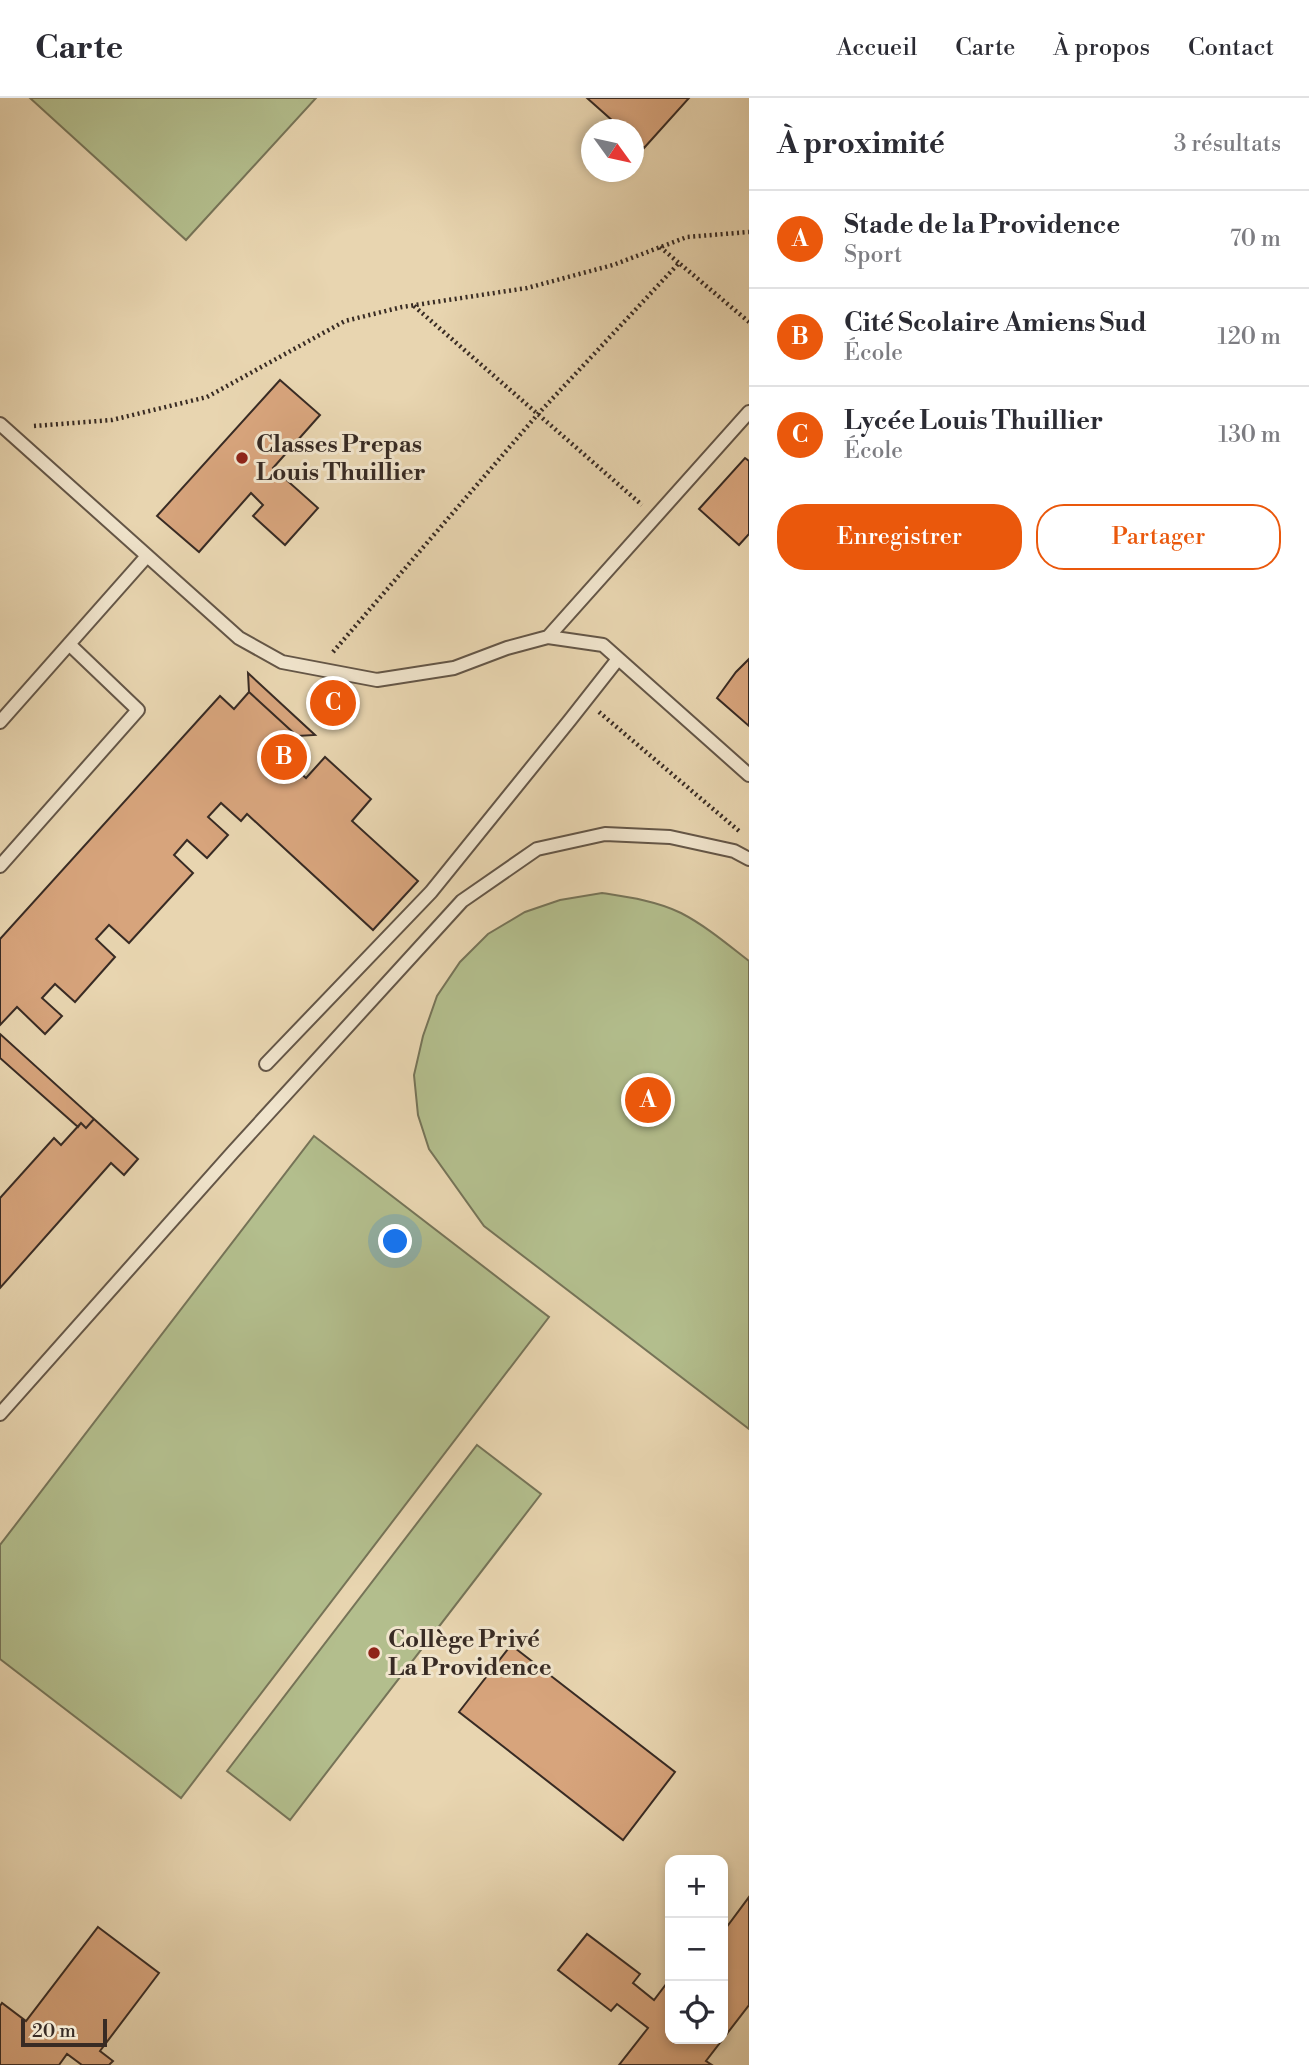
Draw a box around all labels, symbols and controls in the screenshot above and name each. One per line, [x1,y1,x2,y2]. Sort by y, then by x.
text: Carte [35,28,123,69]
text: Accueil [836,33,917,63]
text: Carte [955,33,1015,63]
text: À propos [1053,33,1150,63]
text: Contact [1188,33,1274,63]
north arrow [581,119,644,182]
text: À proximité [777,125,945,163]
text: 3 résultats [1174,130,1281,158]
text: Stade de la Providence [844,209,1120,241]
text: A [792,225,808,253]
text: 70 m [1230,225,1281,253]
text: Sport [844,241,902,269]
text: Cité Scolaire Amiens Sud [844,307,1147,339]
text: B [791,323,809,351]
text: 120 m [1217,323,1281,351]
text: École [844,339,903,367]
text: Lycée Louis Thuillier [844,405,1103,437]
text: C [792,421,808,449]
text: 130 m [1218,421,1281,449]
place label: Classes Prepas Louis Thuillier [256,430,426,488]
text: École [844,437,903,465]
marker: Classes Prepas Louis Thuillier [234,450,250,466]
button: Enregistrer [777,504,1022,570]
button: Partager [1036,504,1281,570]
pin: C [310,677,356,729]
pin: B [261,731,307,783]
pin: A [625,1074,671,1126]
your location [378,1224,412,1258]
place label: Collège Privé La Providence [388,1625,552,1683]
marker: Collège Privé La Providence [366,1645,382,1661]
map controls [665,1855,728,2044]
button: + [665,1855,728,1918]
button: − [665,1918,728,1981]
button: locate [665,1981,728,2044]
scale bar [21,2016,107,2048]
text: 20 m [32,2019,76,2043]

